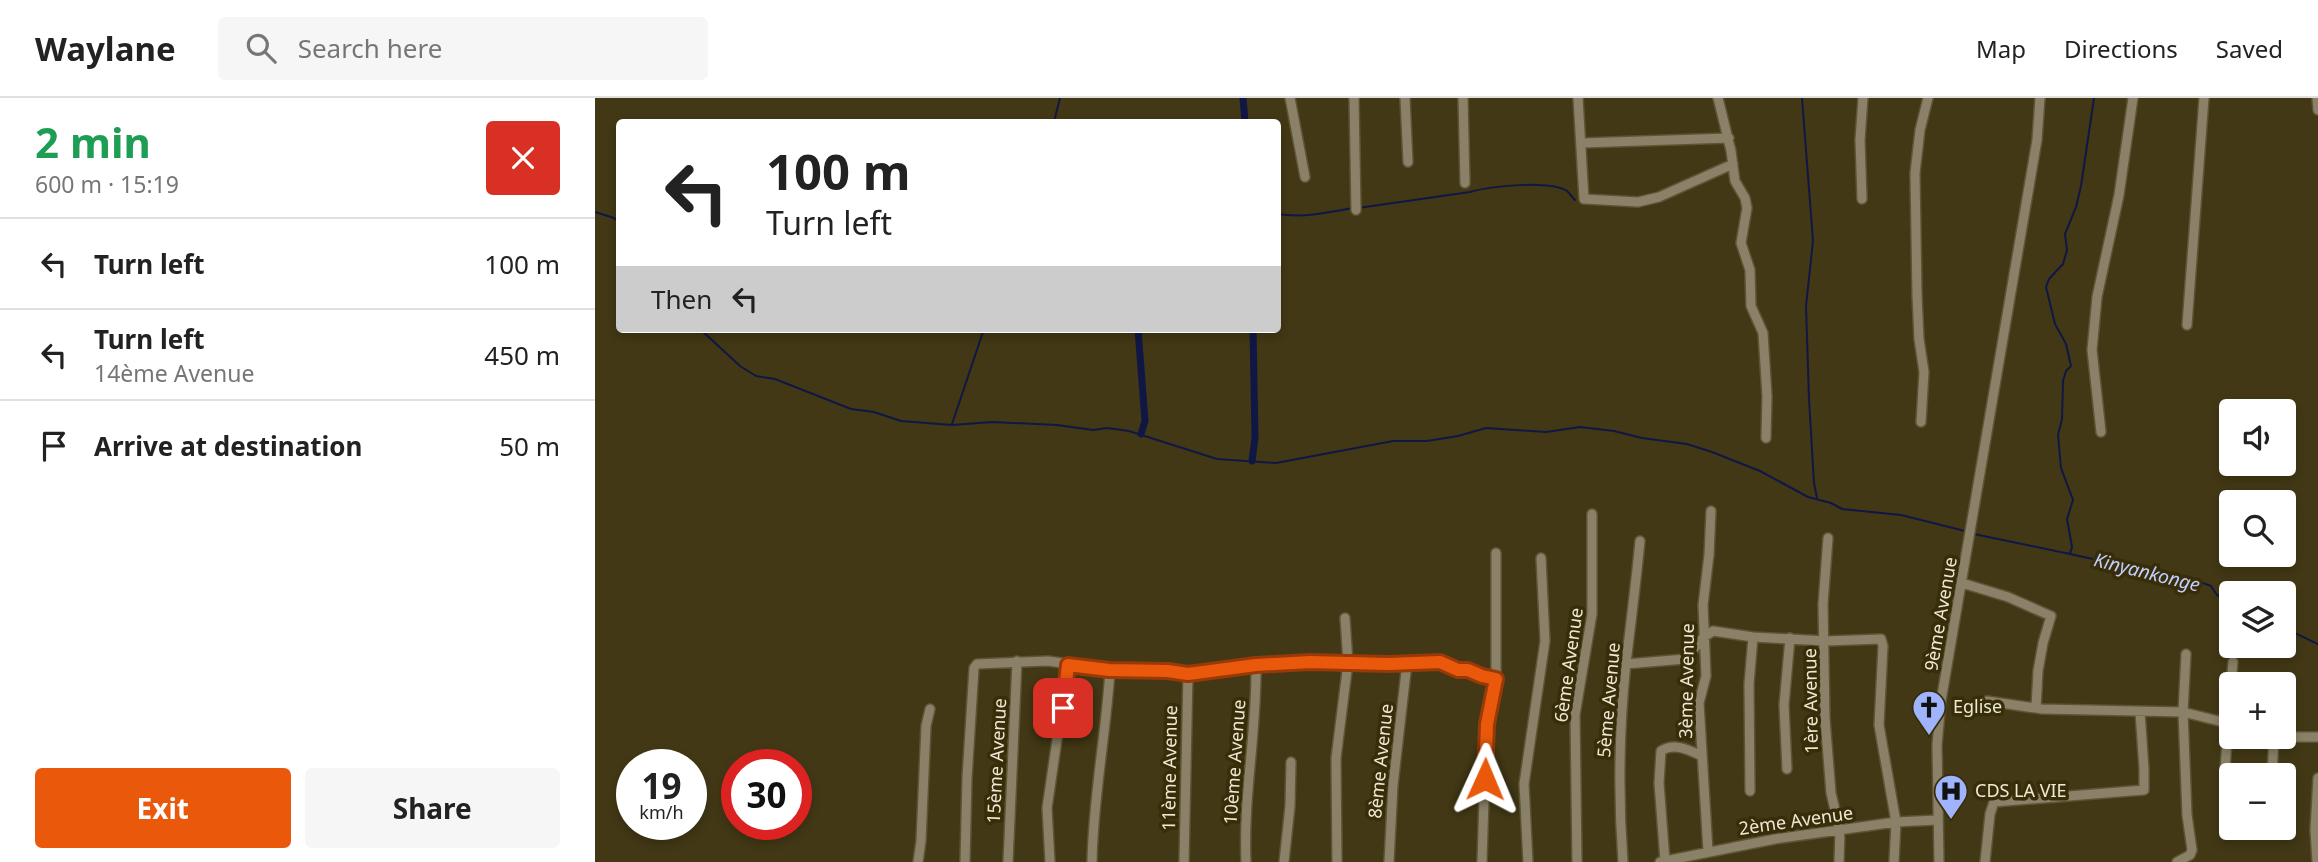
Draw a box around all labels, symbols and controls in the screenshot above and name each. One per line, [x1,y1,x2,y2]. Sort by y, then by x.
search box [218,17,708,80]
text: Waylane [35,26,176,71]
icon: search [242,29,280,67]
text: Search here [298,30,442,66]
text: Map [1976,32,2026,65]
text: Directions [2064,32,2178,65]
text: Saved [2216,32,2283,65]
text: 2 min [35,113,151,170]
button: close [486,121,560,195]
text: 100 m [766,138,911,204]
icon: left [651,147,742,238]
text: 600 m · 15:19 [35,168,179,200]
text: Turn left [766,201,892,244]
icon: left [35,245,73,283]
text: Turn left [94,246,205,282]
text: 100 m [484,246,560,282]
icon: left [726,280,764,318]
text: Then [651,281,712,317]
text: Turn left [94,321,205,357]
icon: left [35,336,73,374]
text: 450 m [484,337,560,373]
text: 14ème Avenue [94,357,255,389]
map controls [2219,399,2296,840]
button: sound [2219,399,2296,476]
icon: arrive [35,427,73,465]
text: Arrive at destination [94,428,363,464]
text: 50 m [499,428,560,464]
button: search [2219,490,2296,567]
water label: Kinyankonge [2091,546,2203,598]
street label: 9ème Avenue [1918,555,1962,673]
button: layers [2219,581,2296,658]
street label: 6ème Avenue [1548,606,1588,724]
street label: 3ème Avenue [1673,623,1699,739]
street label: 5ème Avenue [1591,641,1625,758]
street label: 1ère Avenue [1797,648,1823,754]
button: + [2219,672,2296,749]
pin [1033,678,1093,738]
church icon: Eglise [1910,688,1948,737]
icon: arrive [1044,689,1082,727]
place label: Eglise [1953,694,2002,718]
street label: 15ème Avenue [981,698,1011,824]
street label: 10ème Avenue [1218,698,1250,825]
street label: 8ème Avenue [1362,702,1398,819]
street label: 11ème Avenue [1156,705,1182,831]
position arrow [1448,742,1522,816]
speed limit sign: 30 [721,749,812,840]
text: 19 [641,762,682,809]
button: − [2219,763,2296,840]
button: Exit [35,768,291,848]
button: Share [305,768,560,848]
hospital icon: CDS LA VIE [1932,772,1970,821]
place label: CDS LA VIE [1975,778,2067,802]
text: km/h [639,800,684,824]
street label: 2ème Avenue [1737,800,1855,840]

